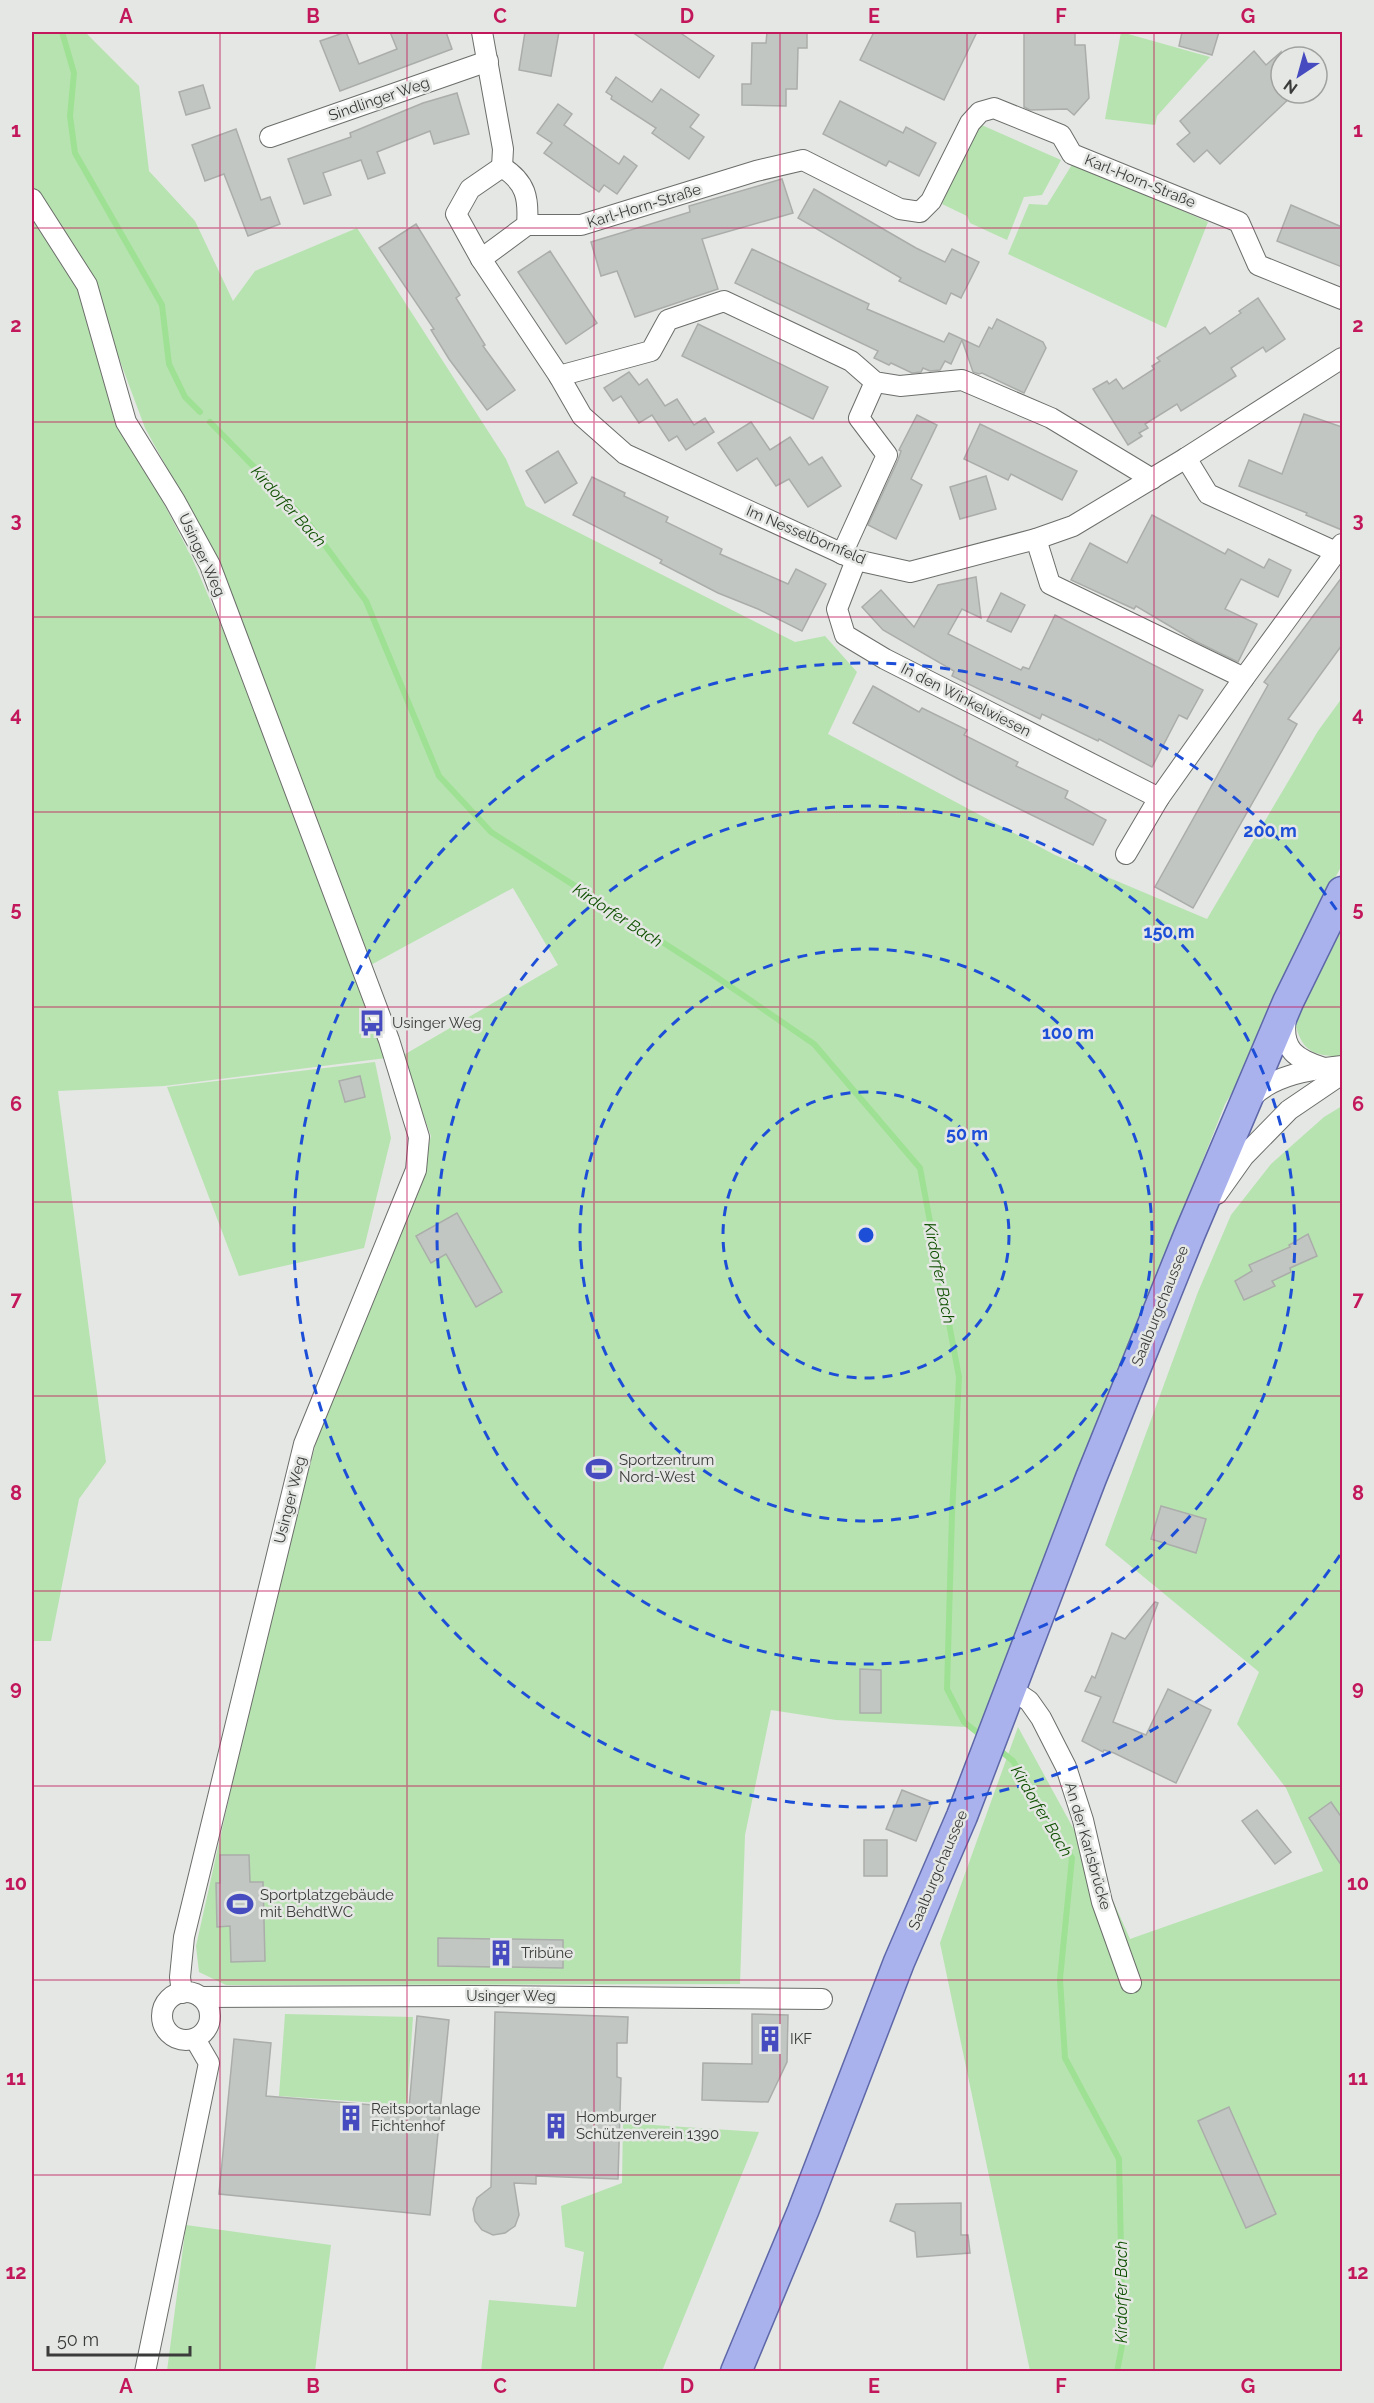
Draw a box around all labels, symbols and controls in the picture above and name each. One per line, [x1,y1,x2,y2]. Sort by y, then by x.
text: A [119,4,133,28]
text: B [306,4,320,28]
text: C [493,4,507,28]
text: D [680,4,694,28]
text: E [868,4,880,28]
text: F [1055,4,1067,28]
text: G [1241,4,1255,28]
north arrow [1269,45,1329,105]
street label: Sindlinger Weg [326,73,432,125]
text: N [1280,75,1301,98]
text: 1 [11,118,21,142]
text: 1 [1353,118,1363,142]
street label: Karl-Horn-Straße [1082,151,1198,212]
street label: Karl-Horn-Straße [585,180,703,232]
text: 2 [10,313,22,337]
text: 2 [1352,313,1364,337]
water label: Kirdorfer Bach [247,462,330,551]
street label: Im Nesselbornfeld [744,502,868,568]
text: 3 [10,508,22,532]
text: 3 [1352,508,1364,532]
street label: Usinger Weg [175,511,229,599]
street label: In den Winkelwiesen [898,659,1034,741]
text: 4 [10,702,22,726]
text: 4 [1352,702,1364,726]
text: 200 m [1243,820,1297,841]
water label: Kirdorfer Bach [570,880,666,951]
text: 5 [10,897,22,921]
text: 5 [1352,897,1364,921]
text: 150 m [1144,921,1195,942]
bus stop icon: Usinger Weg [357,1008,387,1038]
place label: Usinger Weg [392,1014,481,1032]
text: 100 m [1042,1022,1094,1043]
text: 6 [10,1092,22,1116]
text: 6 [1352,1092,1364,1116]
text: 50 m [946,1123,988,1144]
water label: Kirdorfer Bach [920,1221,959,1325]
centre of rings [856,1225,876,1245]
street label: Saalburgchaussee [1128,1243,1192,1369]
text: 7 [10,1287,22,1311]
text: 7 [1352,1287,1364,1311]
place label: Sportzentrum Nord-West [619,1451,714,1486]
street label: Usinger Weg [270,1454,310,1546]
sports icon: Sportzentrum Nord-West [584,1454,614,1484]
text: 8 [10,1481,22,1505]
text: 8 [1352,1481,1364,1505]
text: 9 [10,1676,22,1700]
text: 9 [1352,1676,1364,1700]
water label: Kirdorfer Bach [1007,1762,1076,1860]
street label: An der Karlsbrücke [1061,1780,1115,1912]
street label: Saalburgchaussee [905,1807,971,1933]
text: 10 [5,1871,27,1895]
text: 10 [1347,1871,1369,1895]
place label: Sportplatzgebäude mit BehdtWC [260,1886,394,1921]
sports icon: Sportplatzgebäude mit BehdtWC [225,1889,255,1919]
building icon: Tribüne [486,1938,516,1968]
place label: Tribüne [521,1944,573,1962]
street label: Usinger Weg [466,1987,556,2005]
building icon: IKF [755,2024,785,2054]
place label: IKF [790,2030,812,2048]
text: 11 [6,2066,26,2090]
text: 11 [1348,2066,1368,2090]
place label: Reitsportanlage Fichtenhof [371,2100,481,2135]
building icon: Reitsportanlage Fichtenhof [336,2103,366,2133]
place label: Homburger Schützenverein 1390 [576,2108,719,2143]
building icon: Homburger Schützenverein 1390 [541,2111,571,2141]
water label: Kirdorfer Bach [1112,2241,1131,2343]
text: 12 [5,2260,27,2284]
text: 12 [1347,2260,1369,2284]
scale bar [48,2319,190,2357]
text: 50 m [57,2329,99,2350]
text: A [119,2374,133,2398]
text: B [306,2374,320,2398]
text: C [493,2374,507,2398]
text: D [680,2374,694,2398]
text: E [868,2374,880,2398]
text: F [1055,2374,1067,2398]
text: G [1241,2374,1255,2398]

